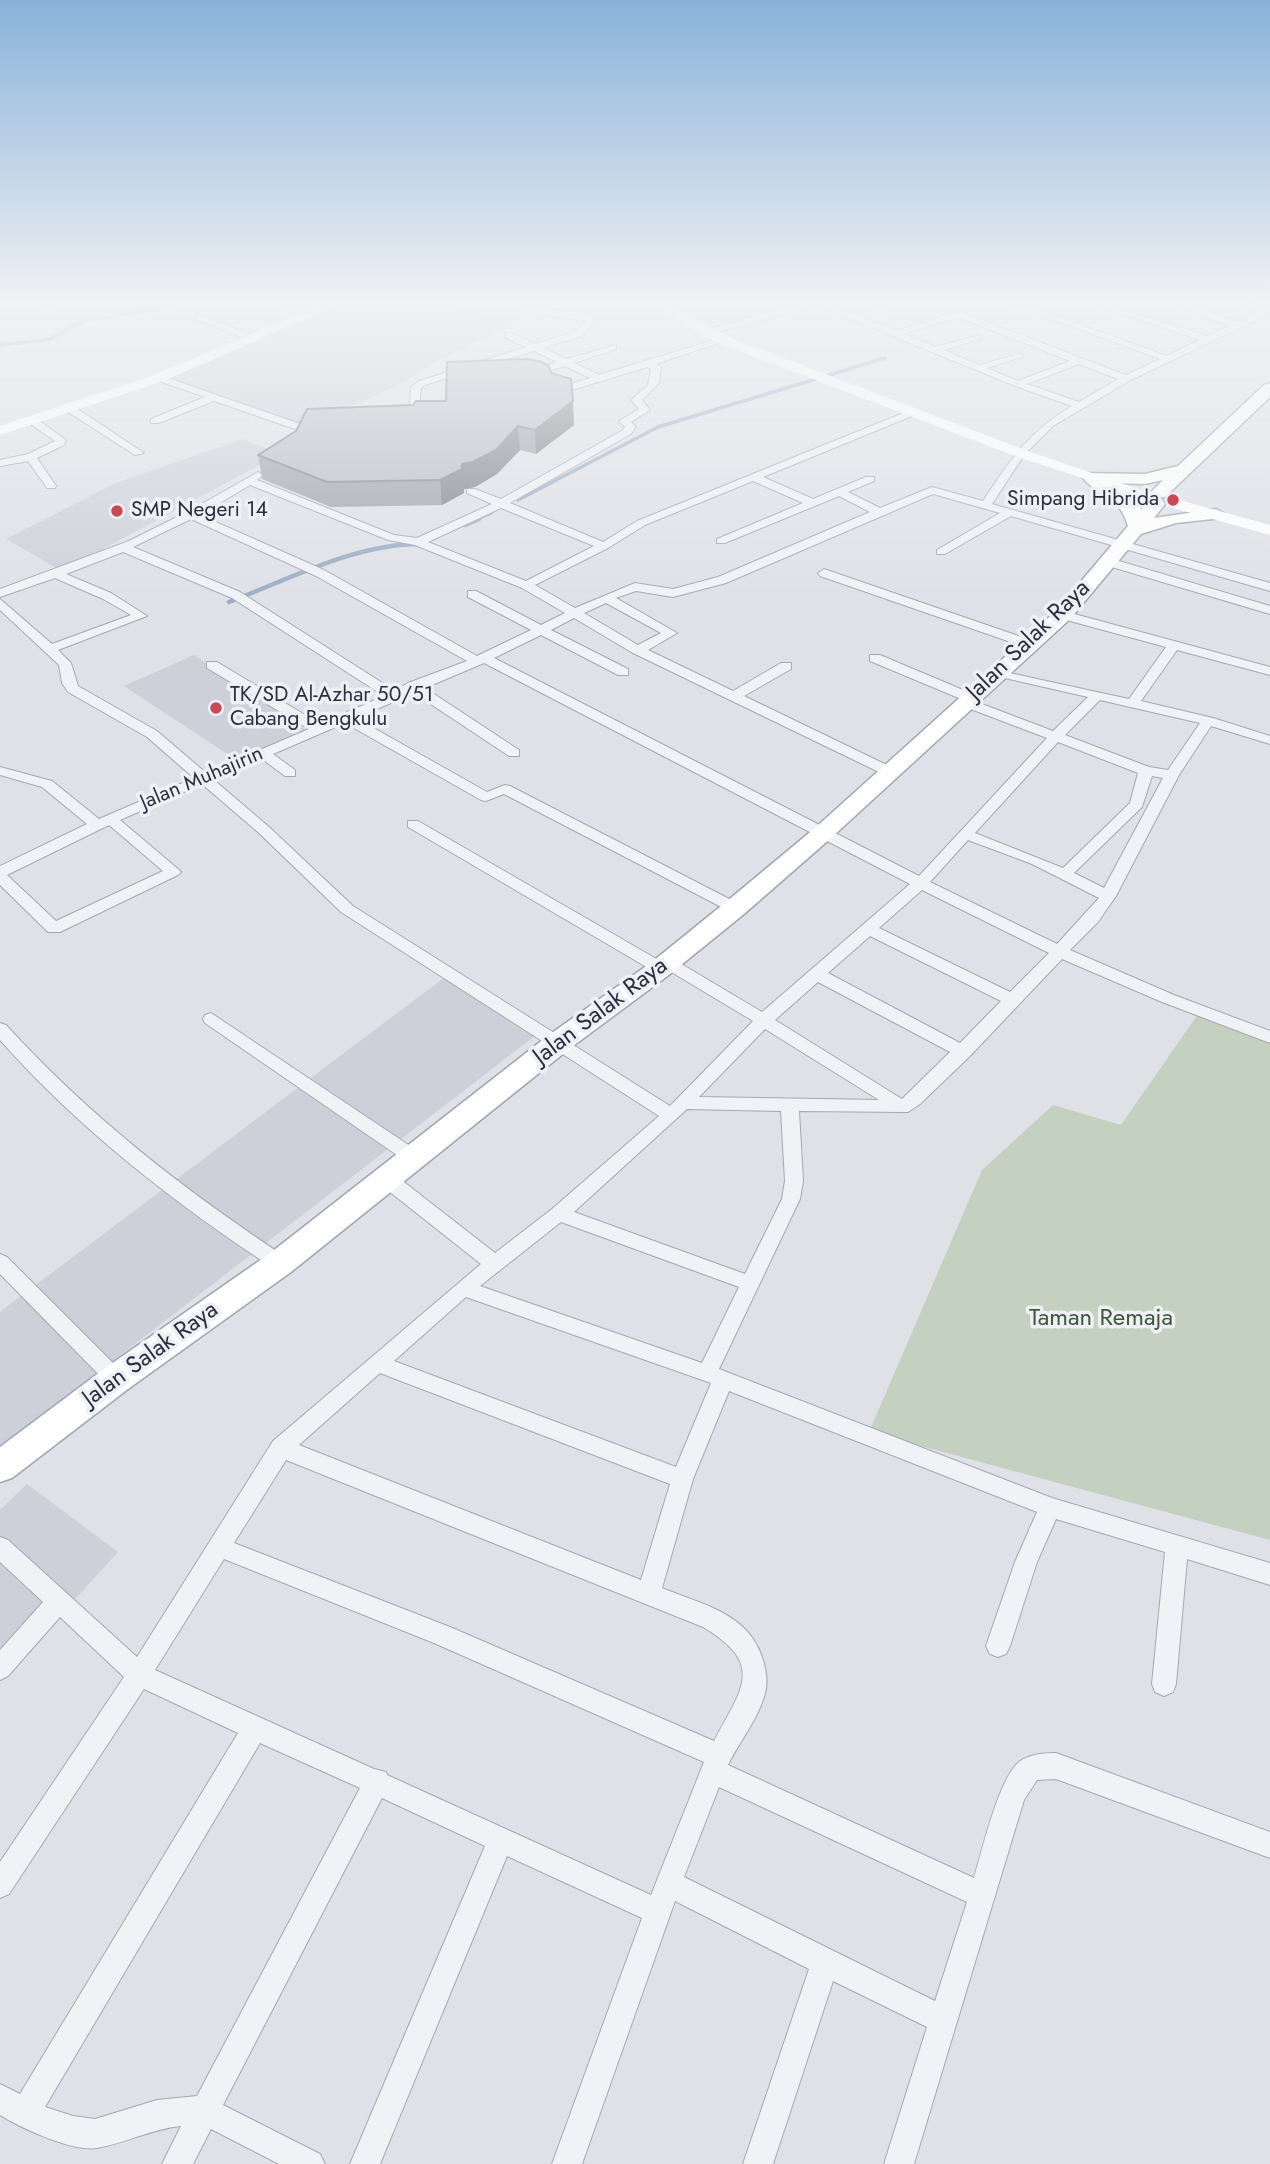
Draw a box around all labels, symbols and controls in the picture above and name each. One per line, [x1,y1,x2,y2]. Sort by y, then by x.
place label: Simpang Hibrida [1007,487,1159,513]
marker: Simpang Hibrida [1165,492,1181,508]
place label: SMP Negeri 14 [131,498,268,524]
marker: SMP Negeri 14 [109,503,125,519]
street label: Jalan Salak Raya [961,575,1097,707]
place label: TK/SD Al-Azhar 50/51 Cabang Bengkulu [230,683,433,733]
marker: TK/SD Al-Azhar 50/51 Cabang Bengkulu [208,700,224,716]
street label: Jalan Muhajirin [137,742,267,816]
street label: Jalan Salak Raya [528,952,674,1072]
street label: Jalan Salak Raya [78,1296,224,1414]
park label: Taman Remaja [1029,1305,1173,1333]

